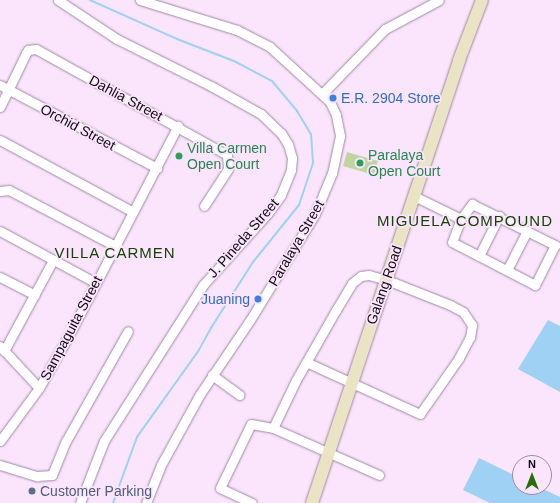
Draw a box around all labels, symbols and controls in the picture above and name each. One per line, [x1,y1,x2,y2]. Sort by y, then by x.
street label: Dahlia Street [86,72,166,124]
place label: E.R. 2904 Store [341,90,441,106]
marker: E.R. 2904 Store [328,93,338,103]
street label: Orchid Street [38,100,118,154]
place label: Villa Carmen Open Court [187,140,267,172]
place label: Paralaya Open Court [368,147,440,180]
marker: Villa Carmen Open Court [174,151,184,161]
marker: Paralaya Open Court [355,158,365,168]
street label: J. Pineda Street [204,195,282,281]
street label: Paralaya Street [265,197,327,289]
district label: MIGUELA COMPOUND [377,212,553,230]
street label: Galang Road [363,243,405,327]
district label: VILLA CARMEN [54,244,176,262]
street label: Sampaguita Street [36,273,106,383]
place label: Juaning [201,291,250,307]
marker: Juaning [253,294,263,304]
north arrow [512,455,552,495]
text: N [528,458,536,470]
place label: Customer Parking [40,483,152,499]
marker: Customer Parking [27,486,37,496]

